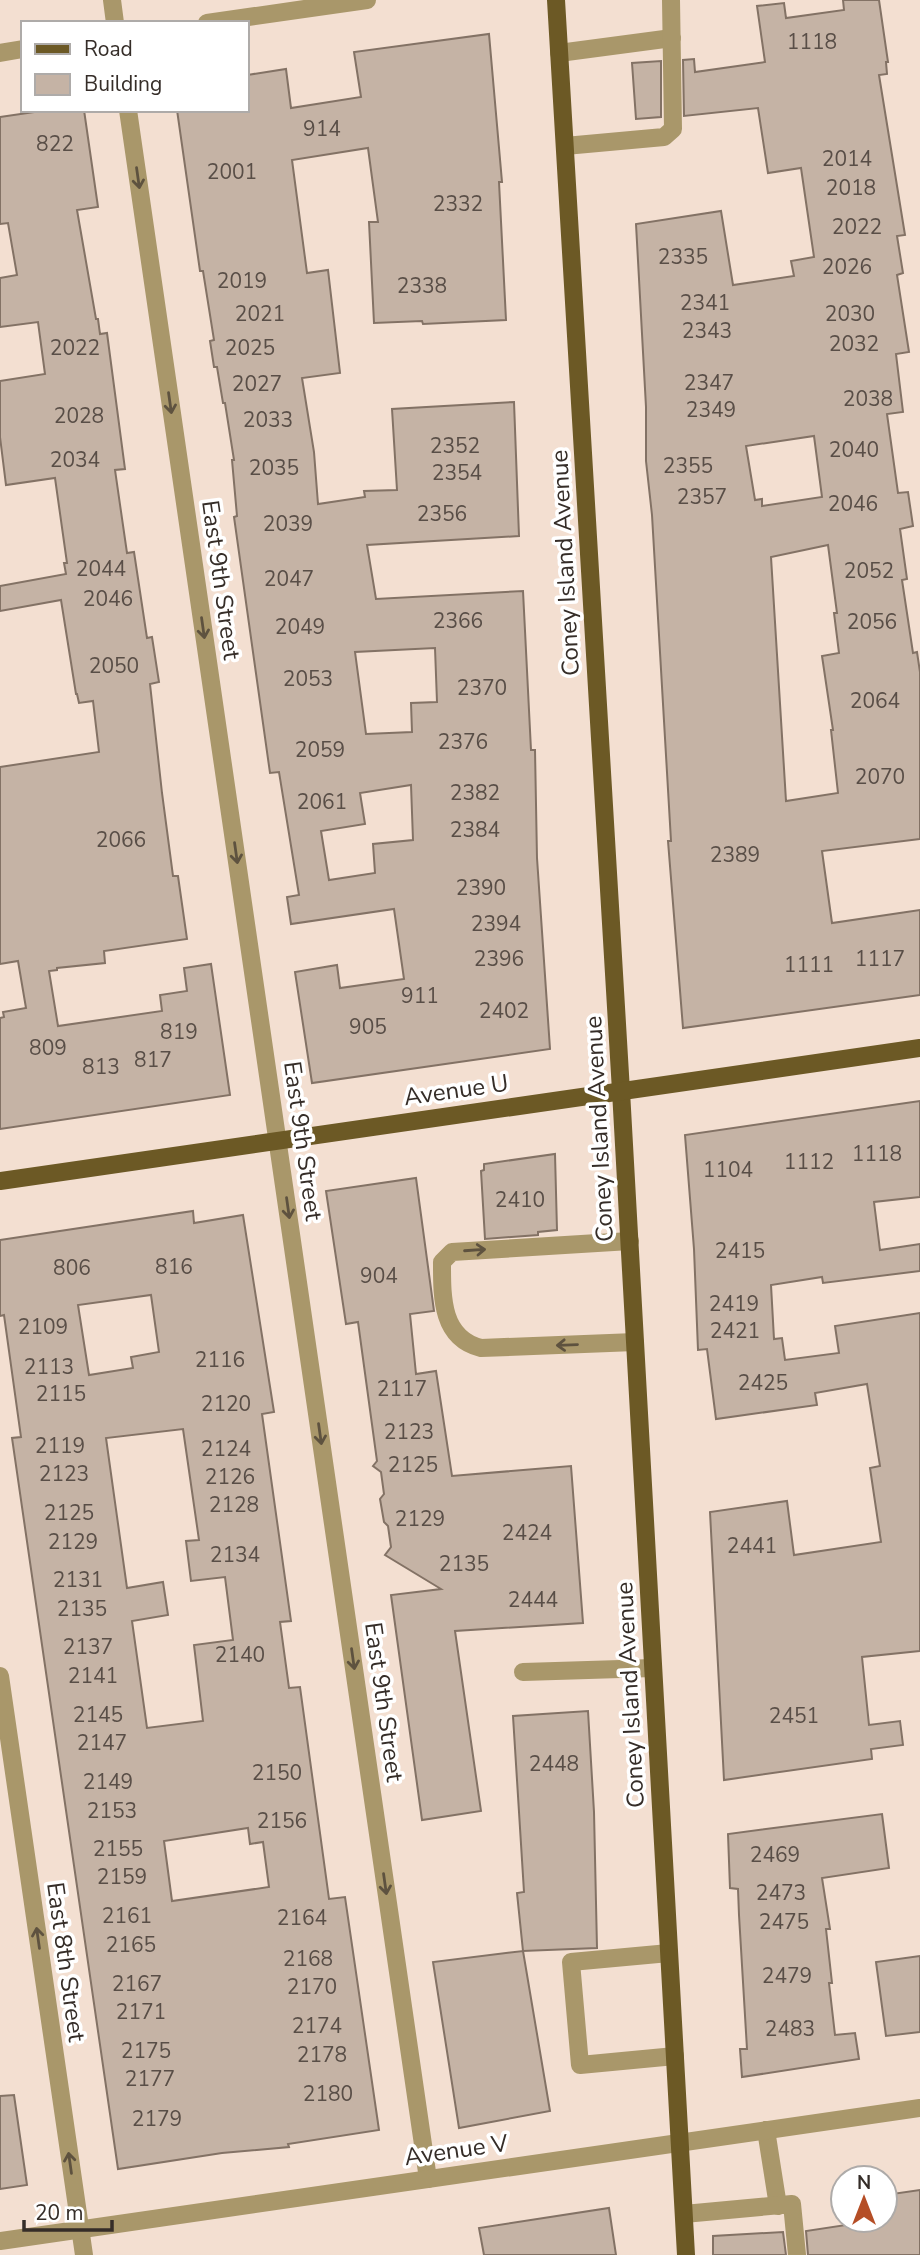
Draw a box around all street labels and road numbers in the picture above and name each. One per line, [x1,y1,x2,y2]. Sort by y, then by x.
street label: Coney Island Avenue [543,449,587,677]
street label: East 9th Street [194,498,248,662]
street label: Coney Island Avenue [577,1015,621,1243]
street label: East 9th Street [276,1059,330,1223]
street label: Avenue U [402,1067,510,1113]
street label: Coney Island Avenue [608,1581,652,1809]
street label: East 9th Street [357,1620,411,1784]
street label: East 8th Street [39,1880,93,2044]
street label: Avenue V [402,2127,510,2173]

